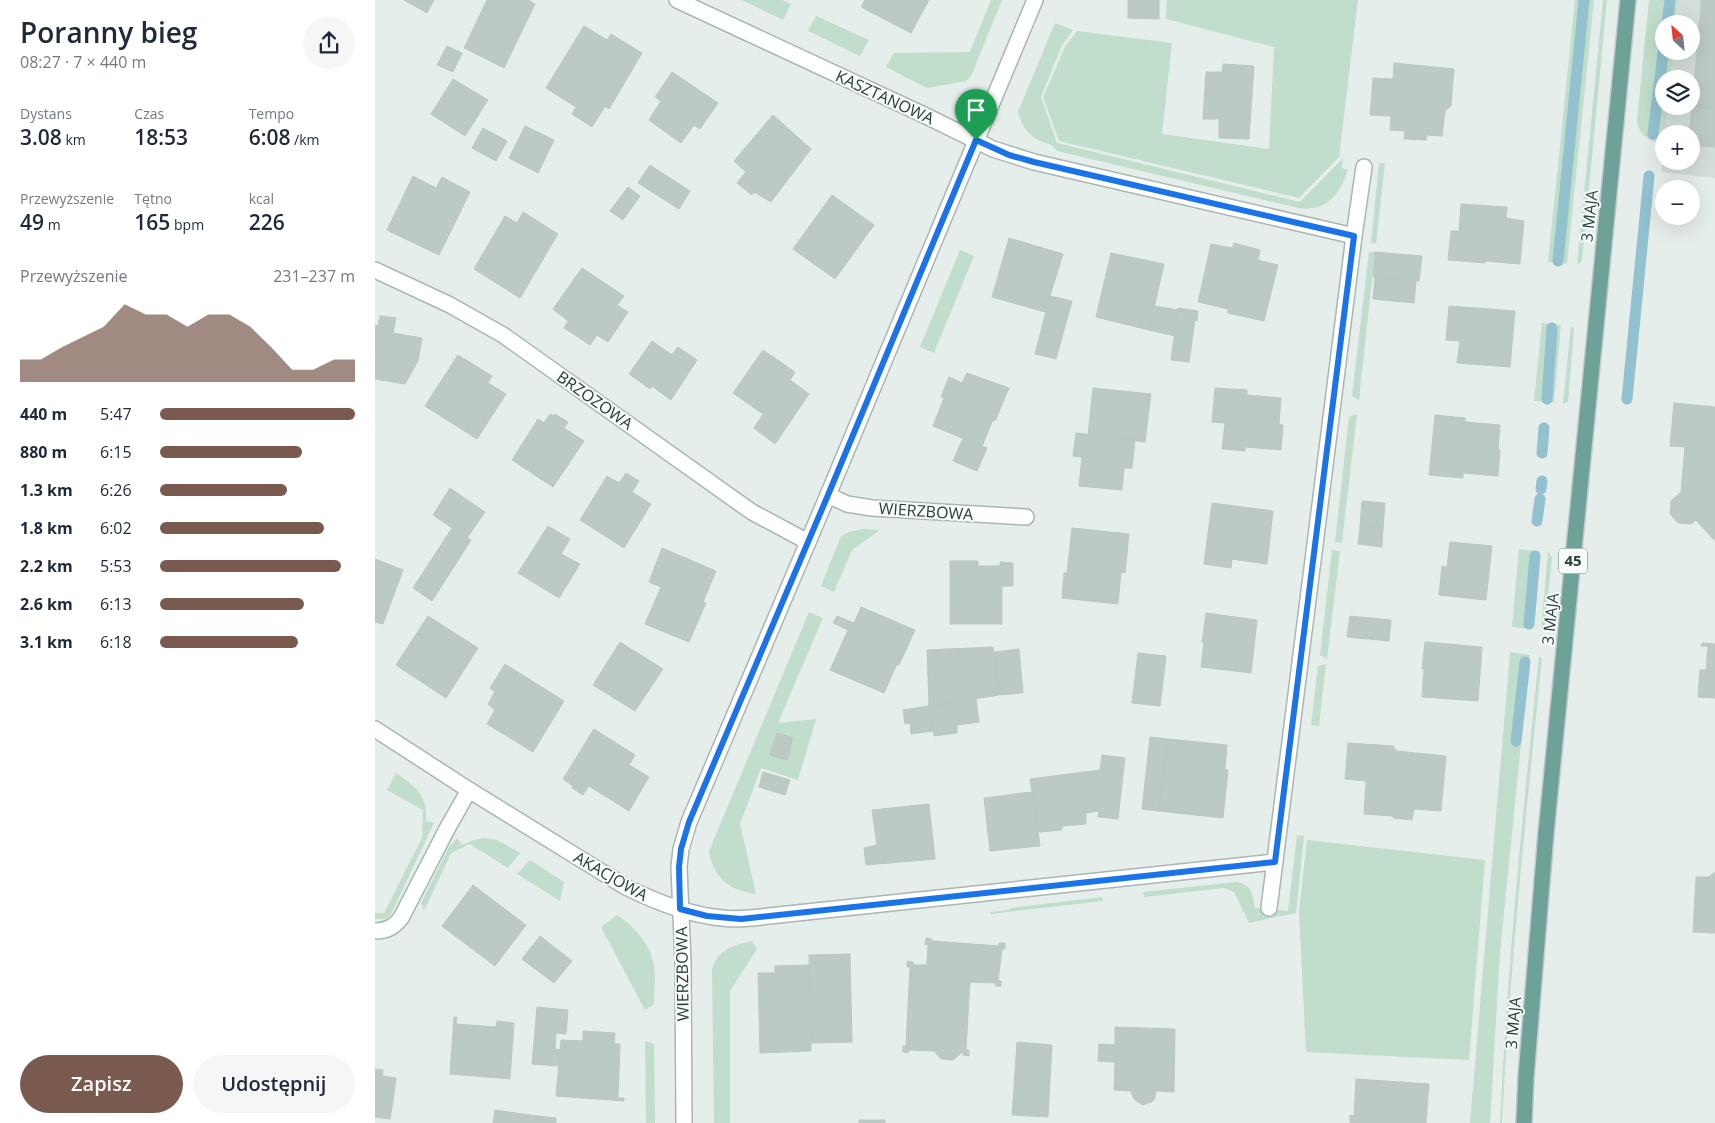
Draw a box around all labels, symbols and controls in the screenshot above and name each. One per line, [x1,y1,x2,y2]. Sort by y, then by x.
text: Poranny bieg [20,13,197,51]
north arrow [1655,15,1700,60]
map controls [1655,15,1700,225]
button: share [303,17,355,69]
text: 08:27 · 7 × 440 m [20,51,146,73]
street label: KASZTANOWA [832,65,939,130]
button: layers [1655,70,1700,115]
pin [955,89,997,140]
icon: arrive [962,96,990,124]
text: Dystans [20,104,72,123]
text: Czas [134,104,164,123]
text: Tempo [249,104,294,123]
text: 3.08 [20,123,62,151]
text: 18:53 [134,123,188,151]
text: 6:08 [249,123,290,151]
button: + [1655,125,1700,170]
text: km [62,130,86,149]
text: /km [290,130,320,149]
button: − [1655,180,1700,225]
street label: 3 MAJA [1575,188,1603,243]
text: Przewyższenie [20,189,114,208]
text: Tętno [134,189,172,208]
text: kcal [249,189,274,208]
text: 49 [20,208,44,236]
text: 165 [134,208,170,236]
text: 226 [249,208,285,236]
text: m [44,215,61,234]
text: bpm [170,215,204,234]
text: Przewyższenie [20,265,128,287]
text: 231–237 m [273,265,355,287]
street label: BRZOZOWA [553,366,638,435]
text: 440 m [20,403,67,425]
text: 5:47 [100,403,132,425]
text: 880 m [20,441,67,463]
text: 6:15 [100,441,132,463]
text: 1.3 km [20,479,73,501]
text: 6:26 [100,479,132,501]
street label: WIERZBOWA [878,497,975,525]
text: 1.8 km [20,517,73,539]
text: 6:02 [100,517,132,539]
road number: 45 [1559,548,1587,574]
text: 2.2 km [20,555,73,577]
text: 5:53 [100,555,132,577]
street label: 3 MAJA [1536,591,1564,646]
text: 2.6 km [20,593,73,615]
text: 6:13 [100,593,132,615]
text: 3.1 km [20,631,73,653]
text: 6:18 [100,631,132,653]
street label: AKACJOWA [570,846,653,906]
street label: WIERZBOWA [670,926,694,1022]
street label: 3 MAJA [1500,995,1526,1050]
button: Zapisz [20,1055,183,1113]
button: Udostępnij [193,1055,355,1113]

